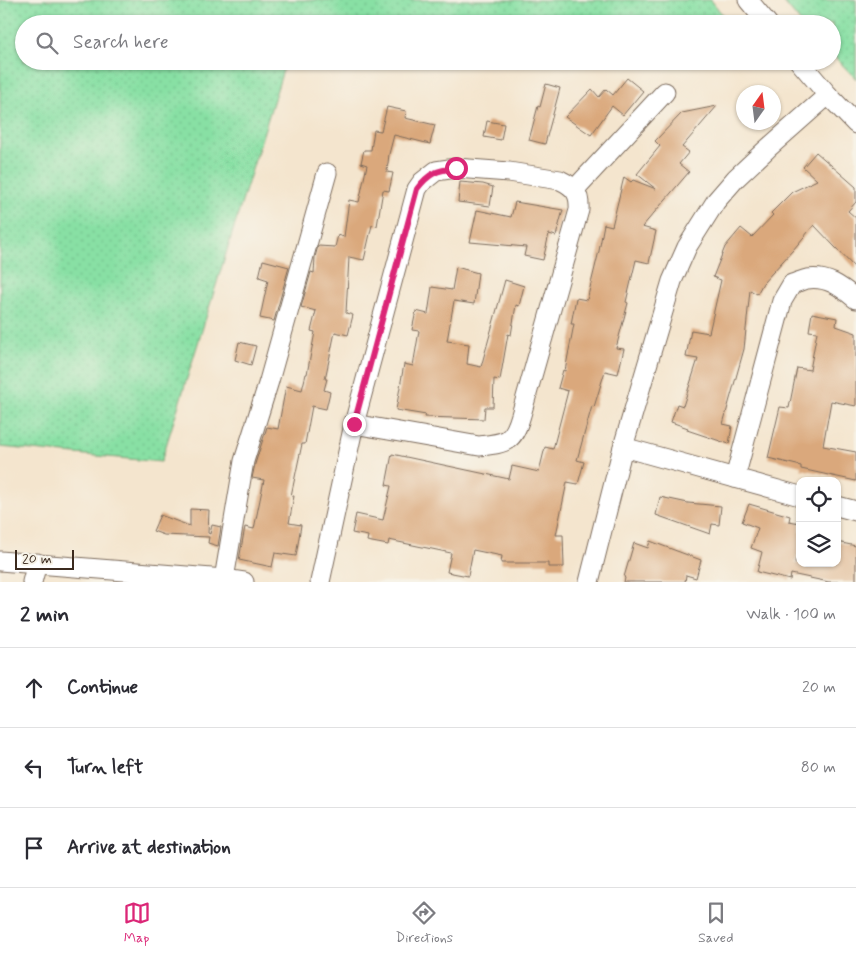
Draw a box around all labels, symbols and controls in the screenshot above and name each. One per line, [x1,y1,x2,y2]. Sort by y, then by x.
search box [15,15,841,70]
icon: search [33,29,61,57]
text: Search here [73,30,169,55]
north arrow [736,85,781,130]
route start [445,157,468,180]
route end [343,413,366,436]
map controls [796,477,841,567]
button: locate [796,477,841,522]
button: layers [796,522,841,567]
scale bar [15,547,74,570]
text: 20 m [22,550,52,568]
text: 2 min [20,601,69,629]
text: Walk · 100 m [746,604,836,625]
icon: ahead [20,674,48,702]
text: Continue [67,675,138,700]
text: 20 m [802,677,836,698]
icon: left [20,754,48,782]
text: Turn left [67,755,143,780]
text: 80 m [801,757,836,778]
icon: arrive [20,834,48,862]
text: Arrive at destination [67,835,231,860]
tab: Map [123,899,151,947]
tab: Directions [396,899,453,947]
tab: Saved [698,899,733,947]

